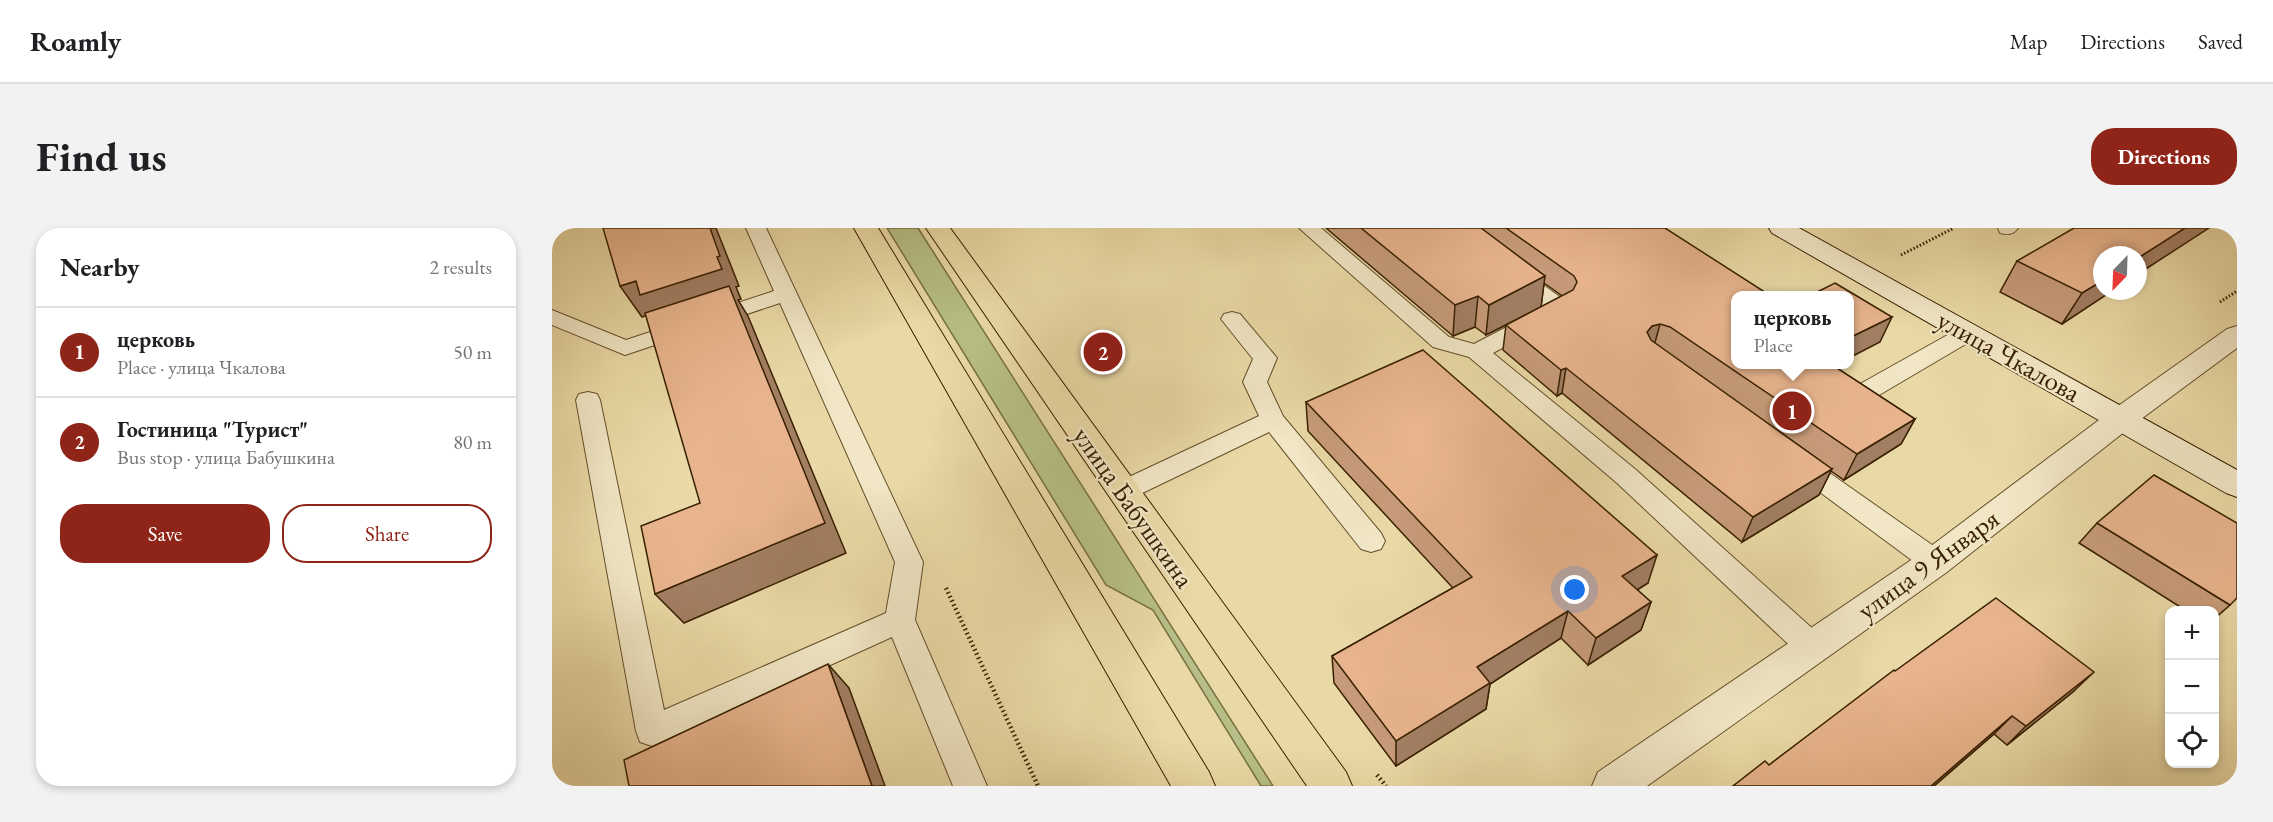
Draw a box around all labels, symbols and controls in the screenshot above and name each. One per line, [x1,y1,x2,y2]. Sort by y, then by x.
text: Roamly [30,23,121,59]
text: Map [2010,28,2047,55]
text: Directions [2080,28,2165,55]
text: Saved [2198,28,2243,55]
button: Directions [2091,128,2237,185]
text: Find us [36,129,167,184]
north arrow [2093,246,2147,300]
text: Nearby [60,250,140,284]
text: 2 results [429,254,492,280]
popup [1731,291,1854,369]
street label: улица Чкалова [1931,302,2087,410]
text: церковь [1754,303,1831,332]
text: церковь [117,325,195,354]
pin: 2 [1084,330,1122,374]
text: Place [1754,332,1793,358]
text: 1 [74,339,85,365]
text: 50 m [453,339,492,365]
text: Place · улица Чкалова [117,354,286,380]
pin: 1 [1772,388,1812,434]
text: Гостиница "Турист" [117,415,308,444]
street label: улица Бабушкина [1065,419,1203,595]
text: 2 [74,429,85,455]
text: 80 m [453,429,492,455]
text: Bus stop · улица Бабушкина [117,444,335,470]
street label: улица 9 Января [1850,501,2006,627]
button: Save [60,504,270,563]
button: Share [282,504,492,563]
your location [1560,575,1589,604]
map controls [2165,606,2219,768]
button: + [2165,606,2219,660]
button: − [2165,660,2219,714]
button: locate [2165,714,2219,768]

